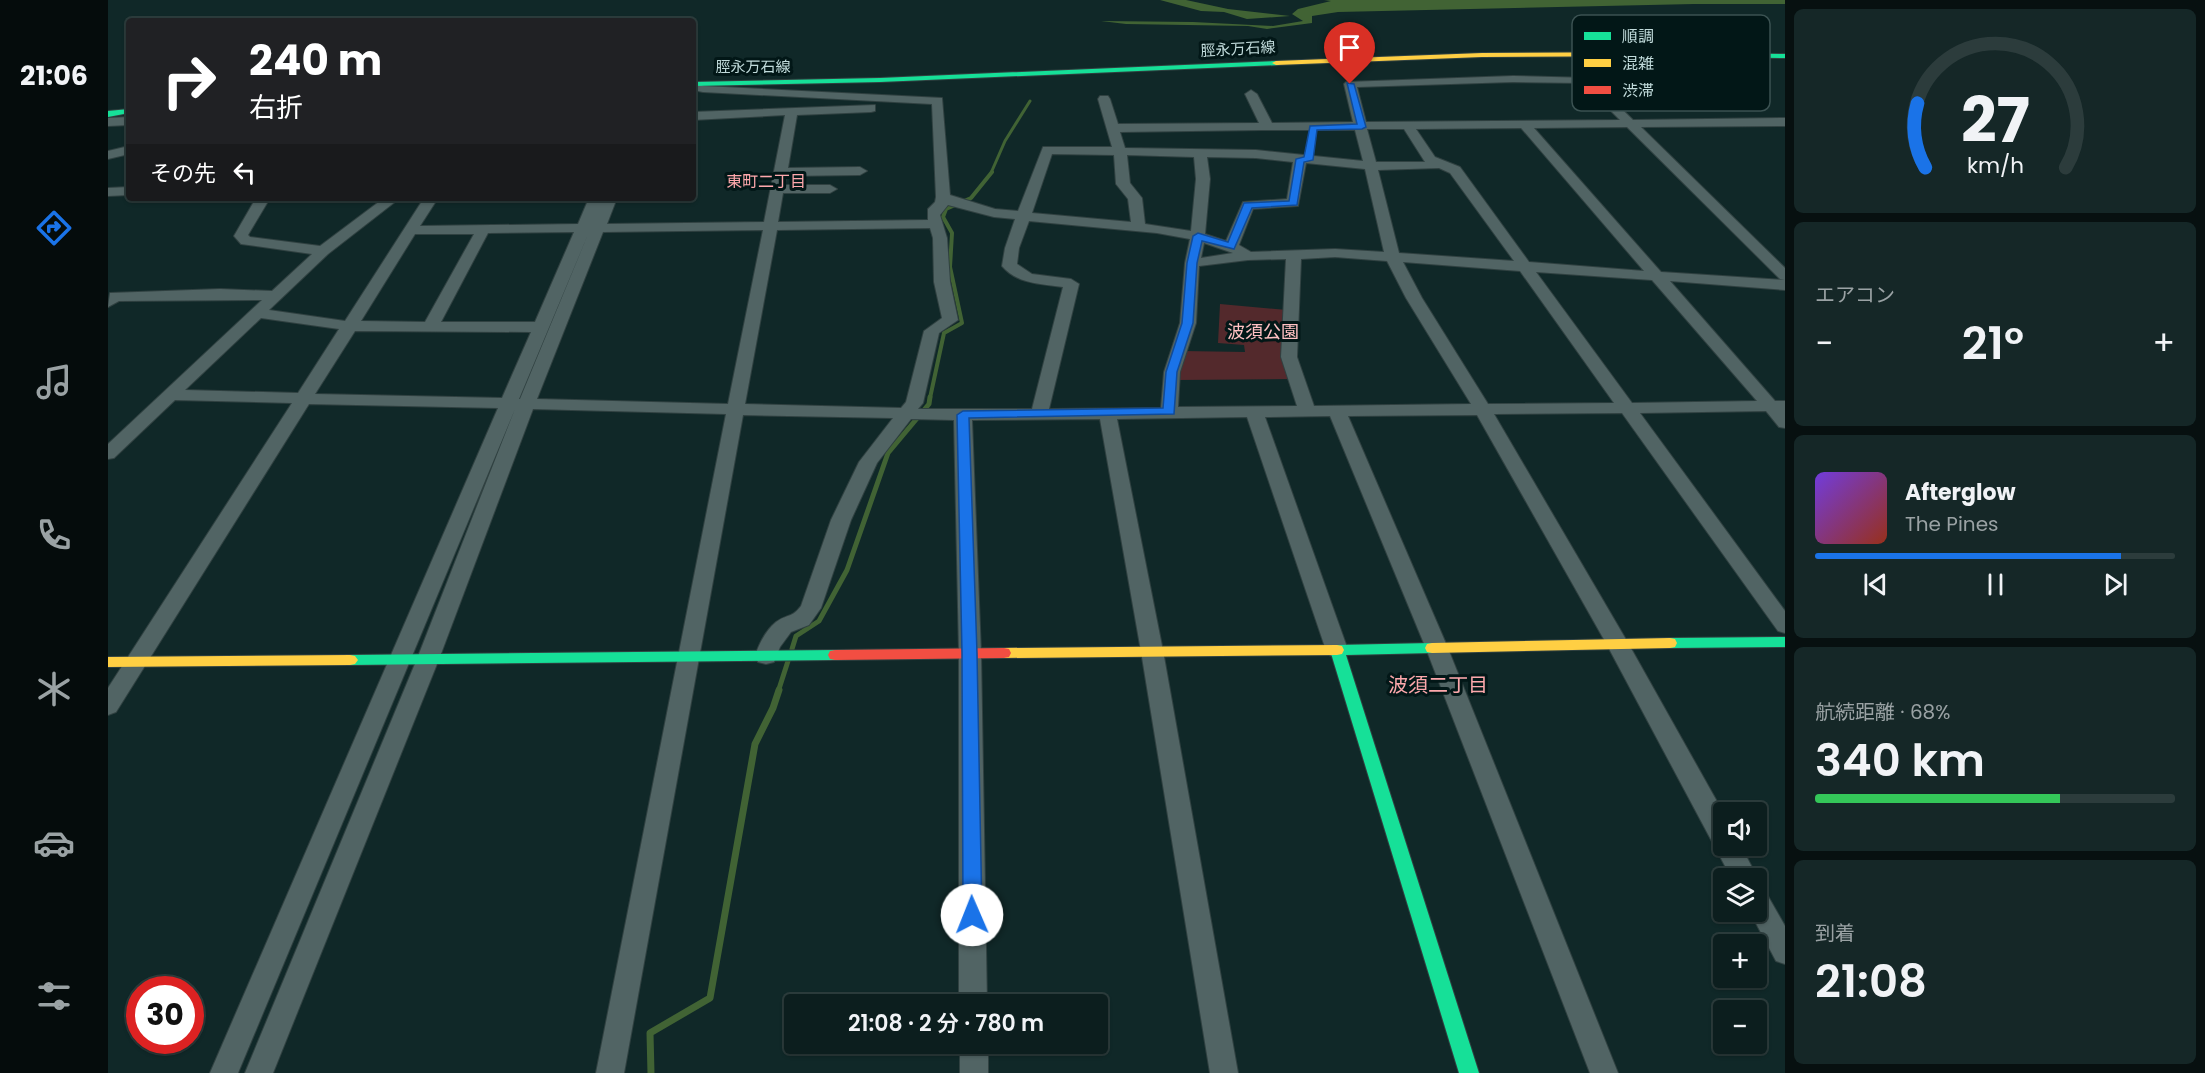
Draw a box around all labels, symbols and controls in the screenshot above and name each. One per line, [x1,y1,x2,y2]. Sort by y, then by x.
legend [1572,15,1770,111]
pin [1324,22,1375,84]
text: 順調 [1622,25,1654,48]
text: 240 m [249,31,382,90]
icon: arrive [1333,31,1366,64]
street label: 脛永万石線 [1200,36,1276,61]
icon: right [150,42,228,120]
text: 混雑 [1622,52,1654,75]
street label: 脛永万石線 [715,56,791,77]
text: 21:06 [20,57,88,94]
text: 27 [1960,76,2030,164]
text: 渋滞 [1622,79,1654,102]
text: 右折 [249,89,303,126]
text: km/h [1966,150,2024,181]
icon: left [228,156,261,189]
text: その先 [150,158,216,189]
district label: 東町二丁目 [726,170,806,193]
icon: directions [33,207,75,249]
text: エアコン [1815,281,1895,309]
text: 21° [1962,312,2024,375]
park label: 波須公園 [1227,319,1299,344]
text: − [1815,320,1833,367]
text: + [2152,320,2175,367]
icon: music [33,361,75,403]
text: Afterglow [1905,477,2016,508]
text: The Pines [1905,510,1999,538]
icon: phone [33,514,75,556]
icon: previous [1859,568,1892,601]
icon: pause [1979,568,2012,601]
icon: next [2099,568,2132,601]
icon: climate [33,668,75,710]
district label: 波須二丁目 [1388,671,1488,699]
text: 航続距離 · 68% [1815,698,1950,726]
text: 340 km [1815,729,1985,792]
map controls [1713,802,1767,1054]
button: sound [1713,802,1767,856]
icon: car [33,822,75,864]
button: layers [1713,868,1767,922]
position arrow [940,883,1004,947]
text: 到着 [1815,919,1855,947]
button: + [1713,934,1767,988]
text: 21:08 [1815,950,1927,1013]
icon: filters [33,975,75,1017]
speed limit sign: 30 [126,976,204,1054]
button: − [1713,1000,1767,1054]
text: 21:08 · 2 分 · 780 m [848,1008,1044,1039]

